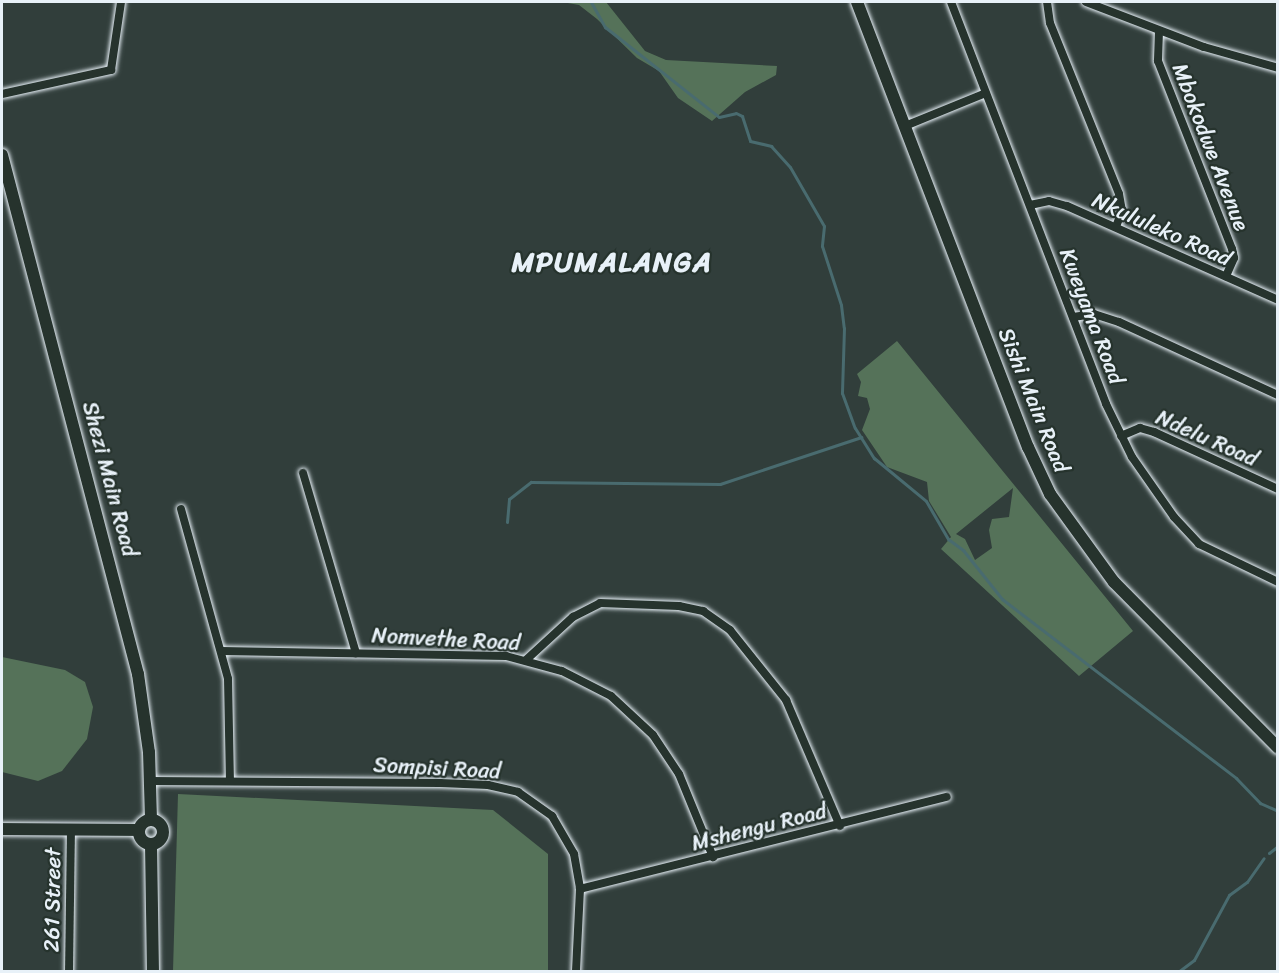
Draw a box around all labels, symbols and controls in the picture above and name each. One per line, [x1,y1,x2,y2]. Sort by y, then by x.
street label: Mbokodwe Avenue [1167,59,1255,235]
street label: Nkululeko Road [1088,187,1236,271]
street label: Kweyama Road [1054,244,1130,388]
district label: MPUMALANGA [512,245,712,279]
street label: Sishi Main Road [993,324,1075,476]
street label: Shezi Main Road [77,399,143,559]
street label: Ndelu Road [1152,404,1262,472]
street label: Nomvethe Road [371,622,521,656]
street label: Sompisi Road [373,751,501,785]
street label: Mshengu Road [689,797,829,857]
street label: 261 Street [38,848,66,952]

